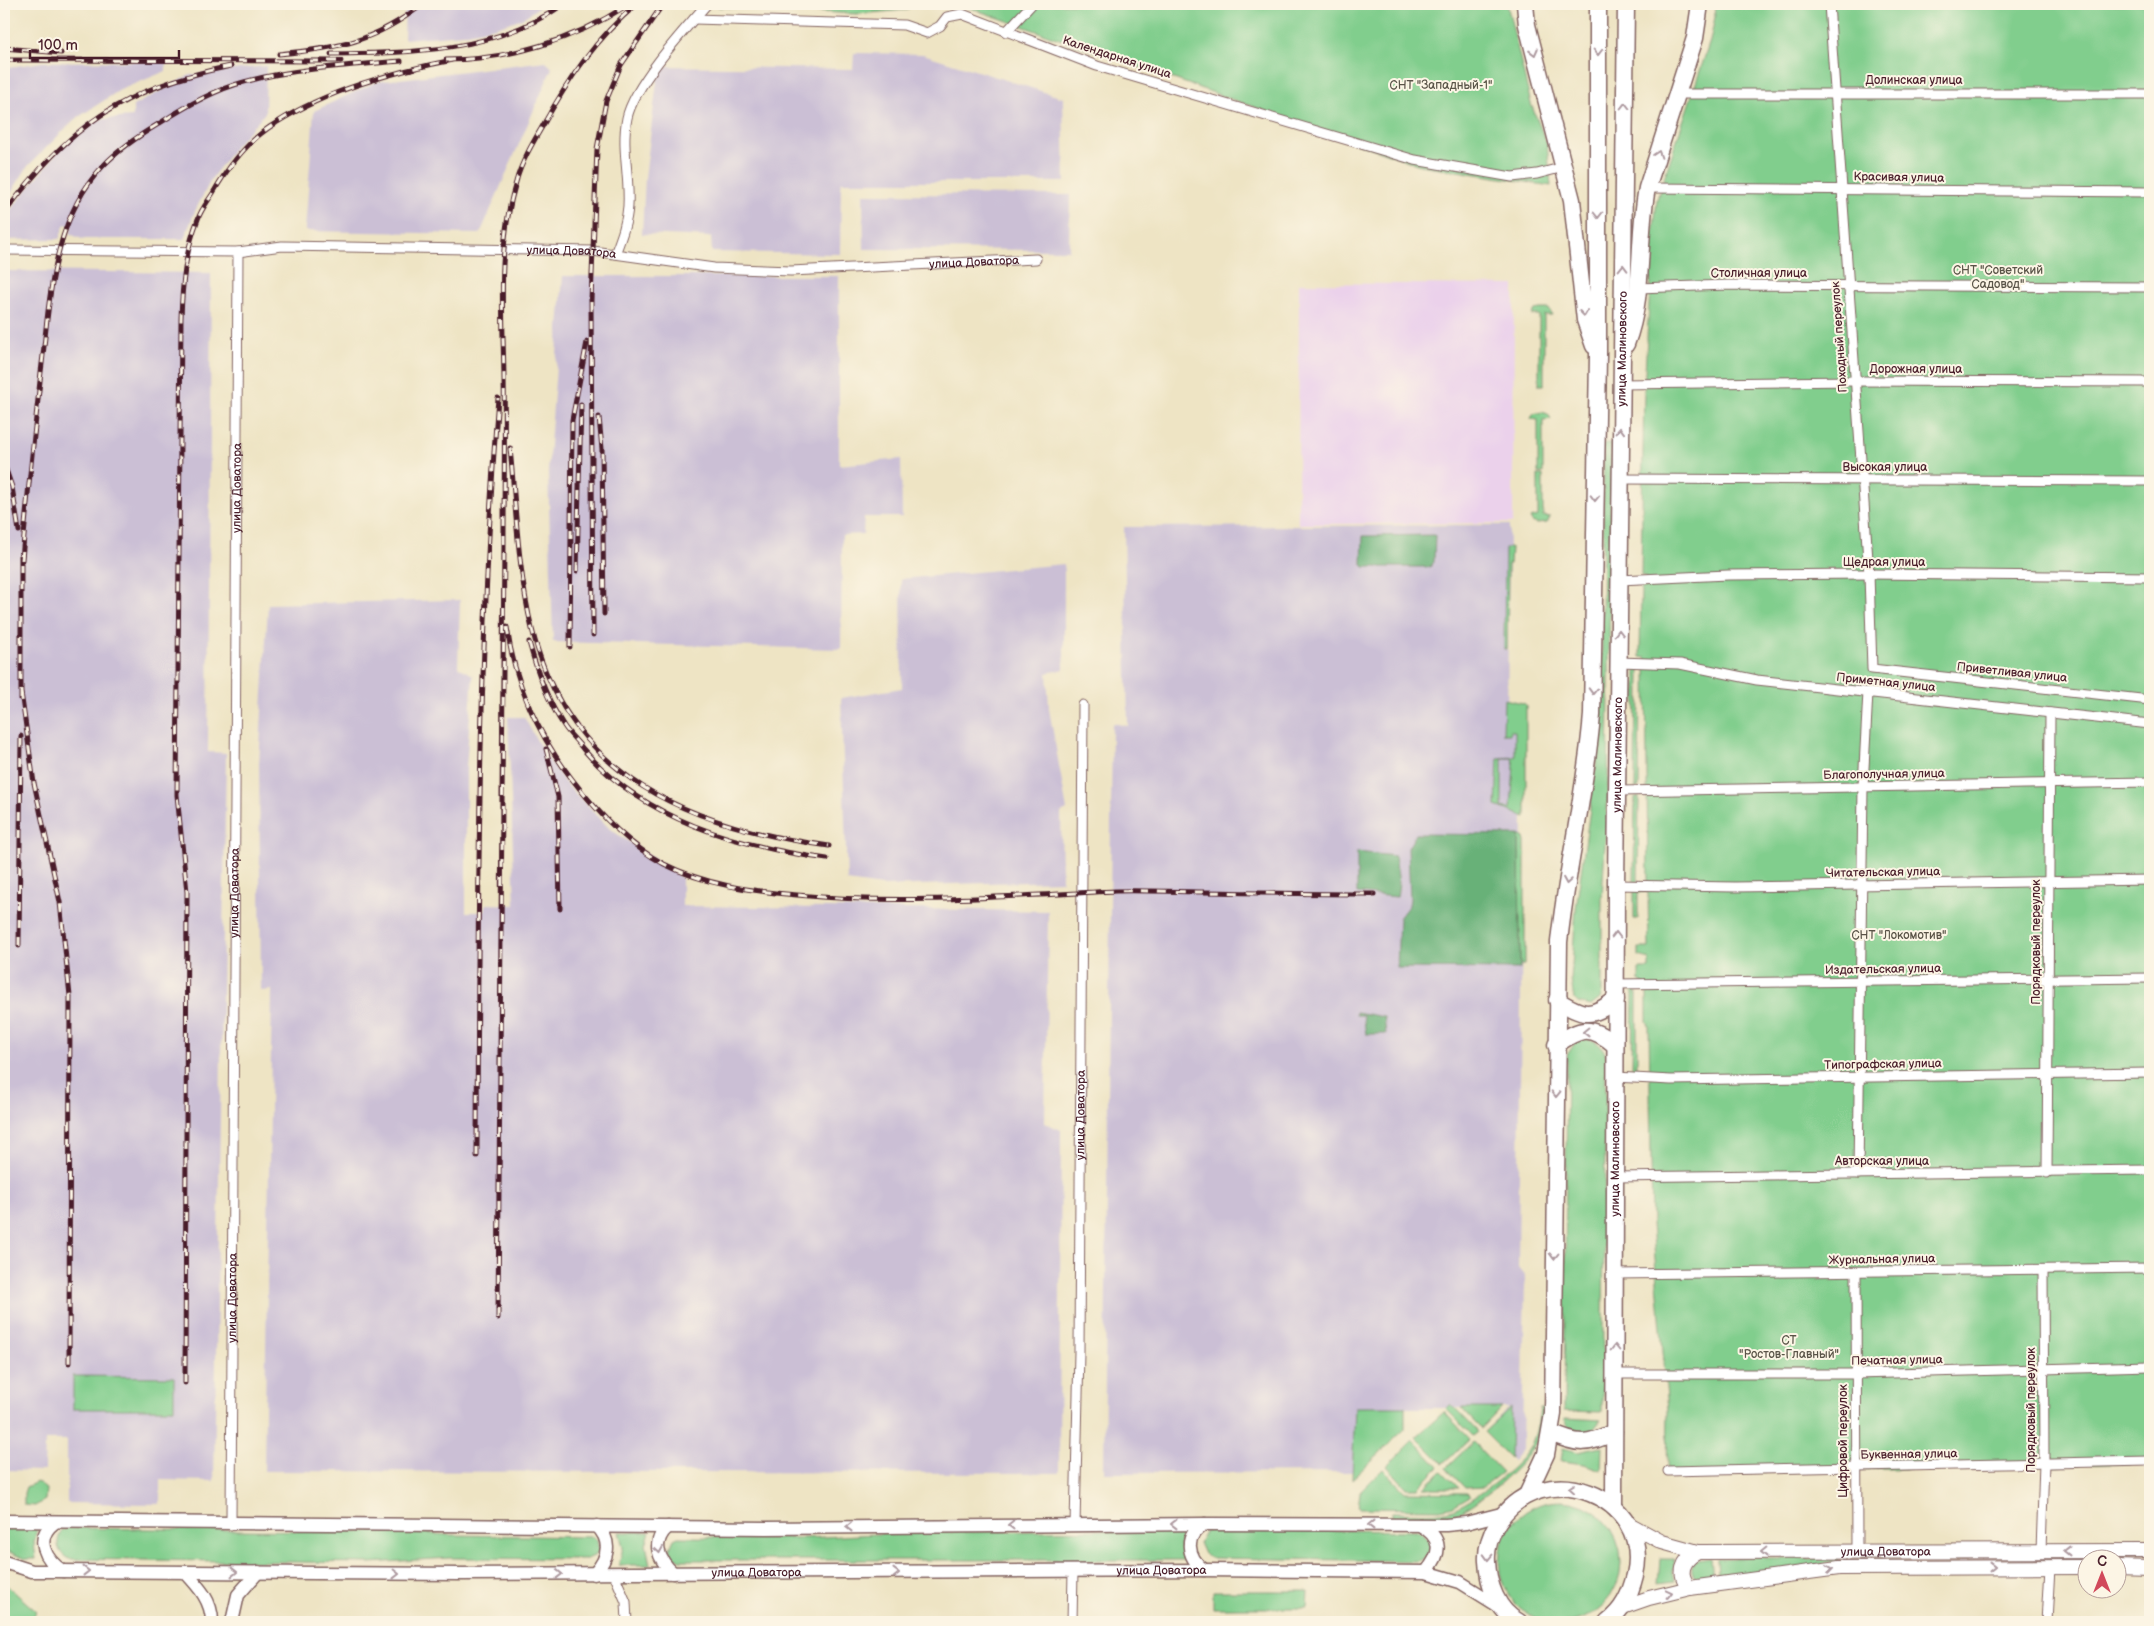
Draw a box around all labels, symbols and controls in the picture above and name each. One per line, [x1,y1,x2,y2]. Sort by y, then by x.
scale bar [30,28,179,60]
street label: Календарная улица [1061,33,1173,82]
text: 100 m [38,36,78,55]
one-way arrow [1528,47,1539,56]
one-way arrow [1593,49,1603,57]
street label: Долинская улица [1865,73,1963,88]
park label: СНТ "Западный-1" [1390,78,1492,93]
one-way arrow [1620,102,1630,110]
one-way arrow [1652,150,1662,158]
street label: Красивая улица [1854,169,1944,186]
one-way arrow [1593,212,1603,219]
street label: улица Доватора [526,243,617,262]
street label: улица Доватора [929,253,1019,272]
park label: СНТ "Советский Садовод" [1953,263,2043,292]
one-way arrow [1618,264,1628,272]
street label: Столичная улица [1711,266,1807,281]
street label: Походный переулок [1828,280,1851,393]
street label: улица Малиновского [1614,291,1631,407]
one-way arrow [1578,310,1589,318]
street label: Дорожная улица [1870,362,1962,377]
one-way arrow [1615,426,1626,434]
street label: улица Доватора [229,443,245,533]
street label: Высокая улица [1843,460,1927,475]
one-way arrow [1590,494,1600,502]
street label: Щедрая улица [1843,555,1925,570]
one-way arrow [1614,629,1624,636]
street label: Приветливая улица [1956,659,2068,686]
street label: Приметная улица [1836,670,1936,695]
one-way arrow [1588,688,1598,695]
street label: улица Малиновского [1610,697,1626,813]
street label: Благополучная улица [1823,766,1945,783]
street label: улица Доватора [227,848,243,938]
street label: Читательская улица [1826,864,1940,881]
one-way arrow [1563,877,1573,886]
street label: Порядковый переулок [2029,879,2044,1005]
park label: СНТ "Локомотив" [1851,928,1947,943]
one-way arrow [1611,931,1621,939]
street label: Издательская улица [1825,961,1941,978]
one-way arrow [1582,1026,1590,1037]
street label: Типографская улица [1824,1056,1942,1073]
street label: улица Доватора [1073,1070,1089,1160]
one-way arrow [1551,1090,1561,1098]
street label: улица Малиновского [1608,1101,1623,1217]
street label: Авторская улица [1834,1154,1929,1169]
street label: Журнальная улица [1829,1251,1935,1268]
street label: улица Доватора [225,1253,240,1343]
one-way arrow [1549,1253,1560,1261]
park label: СТ "Ростов-Главный" [1739,1333,1839,1362]
one-way arrow [1610,1344,1620,1352]
street label: Порядковый переулок [2024,1347,2039,1473]
street label: Печатная улица [1851,1352,1943,1369]
street label: Цифровой переулок [1836,1384,1851,1498]
street label: Буквенная улица [1860,1446,1958,1463]
one-way arrow [1568,1483,1576,1494]
one-way arrow [1170,1519,1178,1529]
one-way arrow [1007,1520,1015,1531]
one-way arrow [1367,1520,1375,1530]
one-way arrow [845,1522,853,1533]
street label: улица Доватора [1841,1544,1931,1560]
one-way arrow [654,1546,664,1555]
one-way arrow [1760,1546,1768,1557]
one-way arrow [2062,1546,2070,1556]
north arrow [2076,1548,2126,1598]
text: С [2097,1553,2107,1570]
one-way arrow [1482,1554,1493,1562]
one-way arrow [1988,1562,1996,1572]
street label: улица Доватора [1116,1563,1207,1578]
one-way arrow [1826,1564,1834,1575]
street label: улица Доватора [711,1565,802,1581]
one-way arrow [82,1566,90,1577]
one-way arrow [230,1567,238,1577]
one-way arrow [393,1568,401,1579]
one-way arrow [893,1568,901,1578]
one-way arrow [556,1569,563,1579]
one-way arrow [1665,1588,1674,1599]

